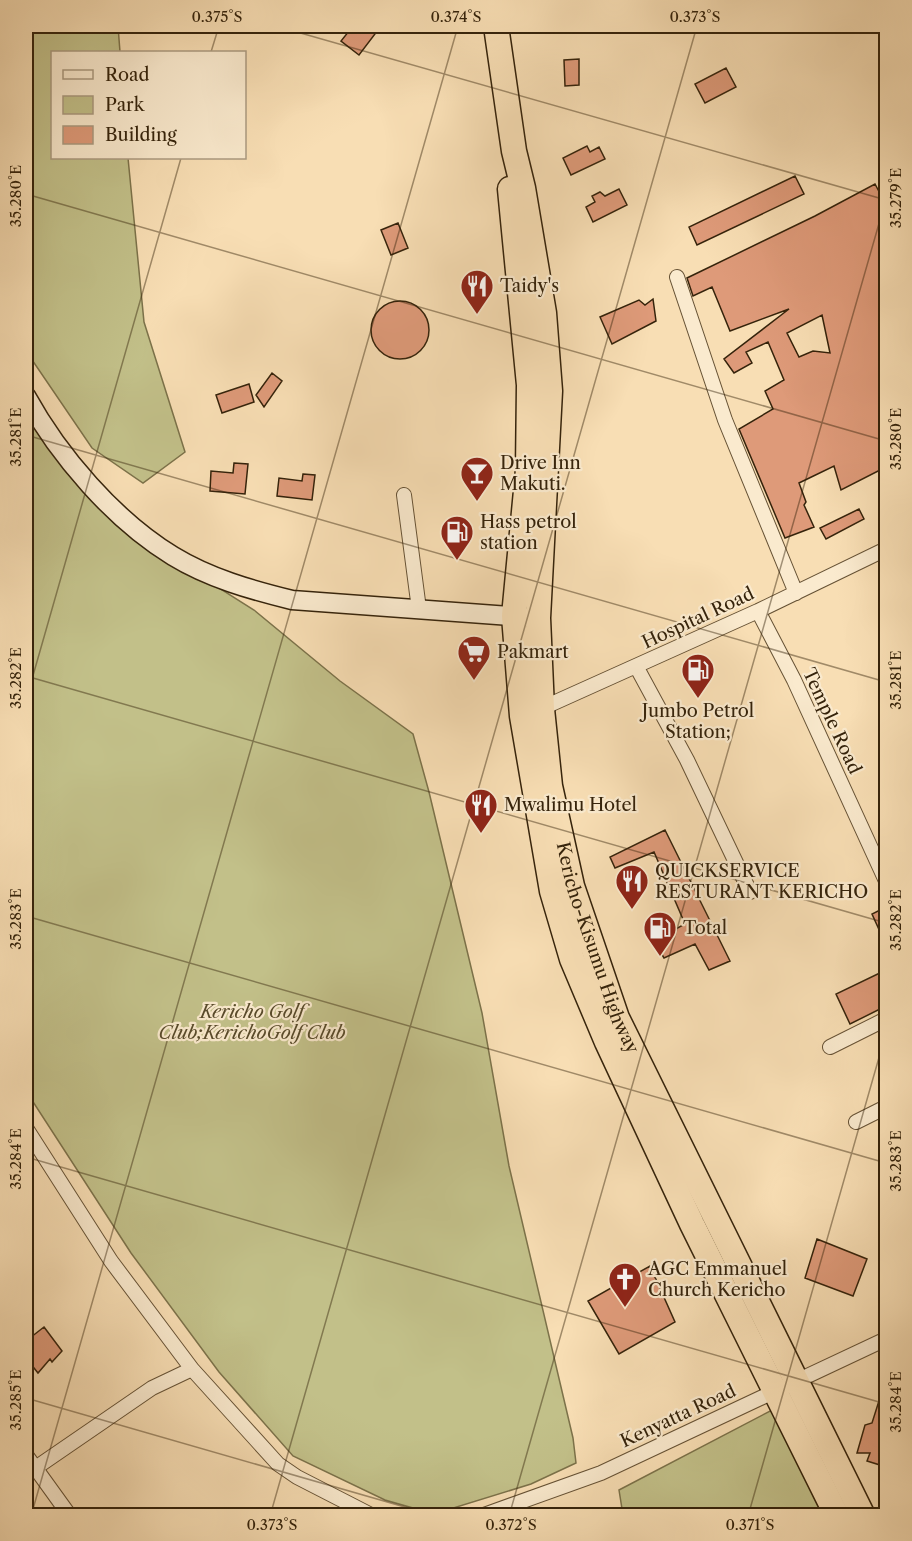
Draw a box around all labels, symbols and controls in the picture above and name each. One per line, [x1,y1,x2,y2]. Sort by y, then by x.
text: 0.375°S [192,7,242,26]
text: 0.374°S [431,7,481,26]
text: 0.373°S [669,7,721,26]
legend [51,51,246,159]
text: Road [105,64,150,86]
text: Park [105,94,146,116]
text: Building [105,124,177,146]
text: 35.280°E [6,165,25,227]
text: 35.279°E [886,168,905,228]
restaurant icon: Taidy's [459,268,495,315]
place label: Taidy's [500,275,559,297]
text: 35.281°E [6,407,25,467]
text: 35.280°E [886,408,905,470]
place label: Drive Inn Makuti. [500,452,581,495]
bar icon: Drive Inn Makuti. [459,455,495,502]
place label: Hass petrol station [480,511,577,554]
fuel station icon: Hass petrol station [439,514,475,561]
street label: Hospital Road [639,582,757,654]
supermarket icon: Pakmart [456,634,492,681]
place label: Pakmart [497,641,569,663]
text: 35.282°E [6,647,25,709]
text: 35.281°E [886,650,905,710]
fuel station icon: Jumbo Petrol Station; [680,652,716,699]
street label: Temple Road [798,664,866,778]
place label: Jumbo Petrol Station; [639,700,754,743]
restaurant icon: Mwalimu Hotel [463,787,499,834]
place label: Mwalimu Hotel [504,794,637,816]
street label: Kericho-Kisumu Highway [552,840,644,1058]
place label: QUICKSERVICE RESTURANT KERICHO [655,860,868,903]
restaurant icon: QUICKSERVICE RESTURANT KERICHO [614,863,650,910]
text: 35.283°E [6,888,25,950]
text: 35.282°E [886,889,905,951]
fuel station icon: Total [642,910,678,957]
place label: Total [683,917,727,939]
park label: Kericho Golf Club;KerichoGolf Club [158,1001,346,1044]
text: 35.284°E [6,1128,25,1190]
text: 35.283°E [886,1130,905,1192]
place label: AGC Emmanuel Church Kericho [647,1258,787,1301]
church icon: AGC Emmanuel Church Kericho [607,1261,643,1308]
text: 35.285°E [6,1369,25,1431]
text: 35.284°E [886,1371,905,1433]
street label: Kenyatta Road [617,1380,739,1452]
text: 0.373°S [246,1515,298,1534]
text: 0.372°S [485,1515,537,1534]
text: 0.371°S [726,1515,774,1534]

